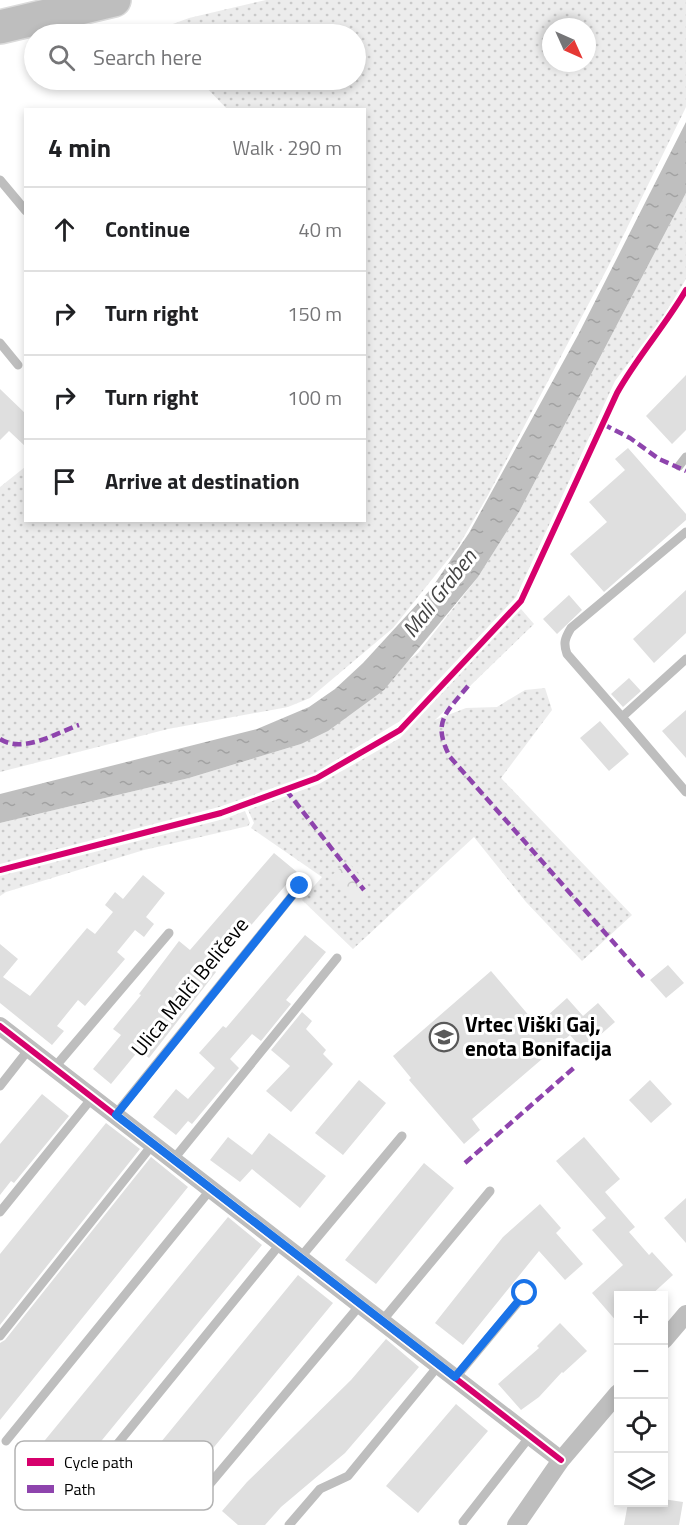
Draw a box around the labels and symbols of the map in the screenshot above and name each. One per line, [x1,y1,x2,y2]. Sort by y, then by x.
north arrow [542,18,596,72]
water label: Mali Graben [393,541,485,645]
route end [286,872,312,898]
street label: Ulica Malči Beličeve [123,910,256,1063]
place label: Vrtec Viški Gaj, enota Bonifacija [465,1008,612,1064]
school or university icon: Vrtec Viški Gaj, enota Bonifacija [428,1021,460,1053]
route start [511,1279,537,1305]
legend [15,1441,213,1510]
text: Cycle path [64,1450,133,1474]
text: Path [64,1477,96,1501]

